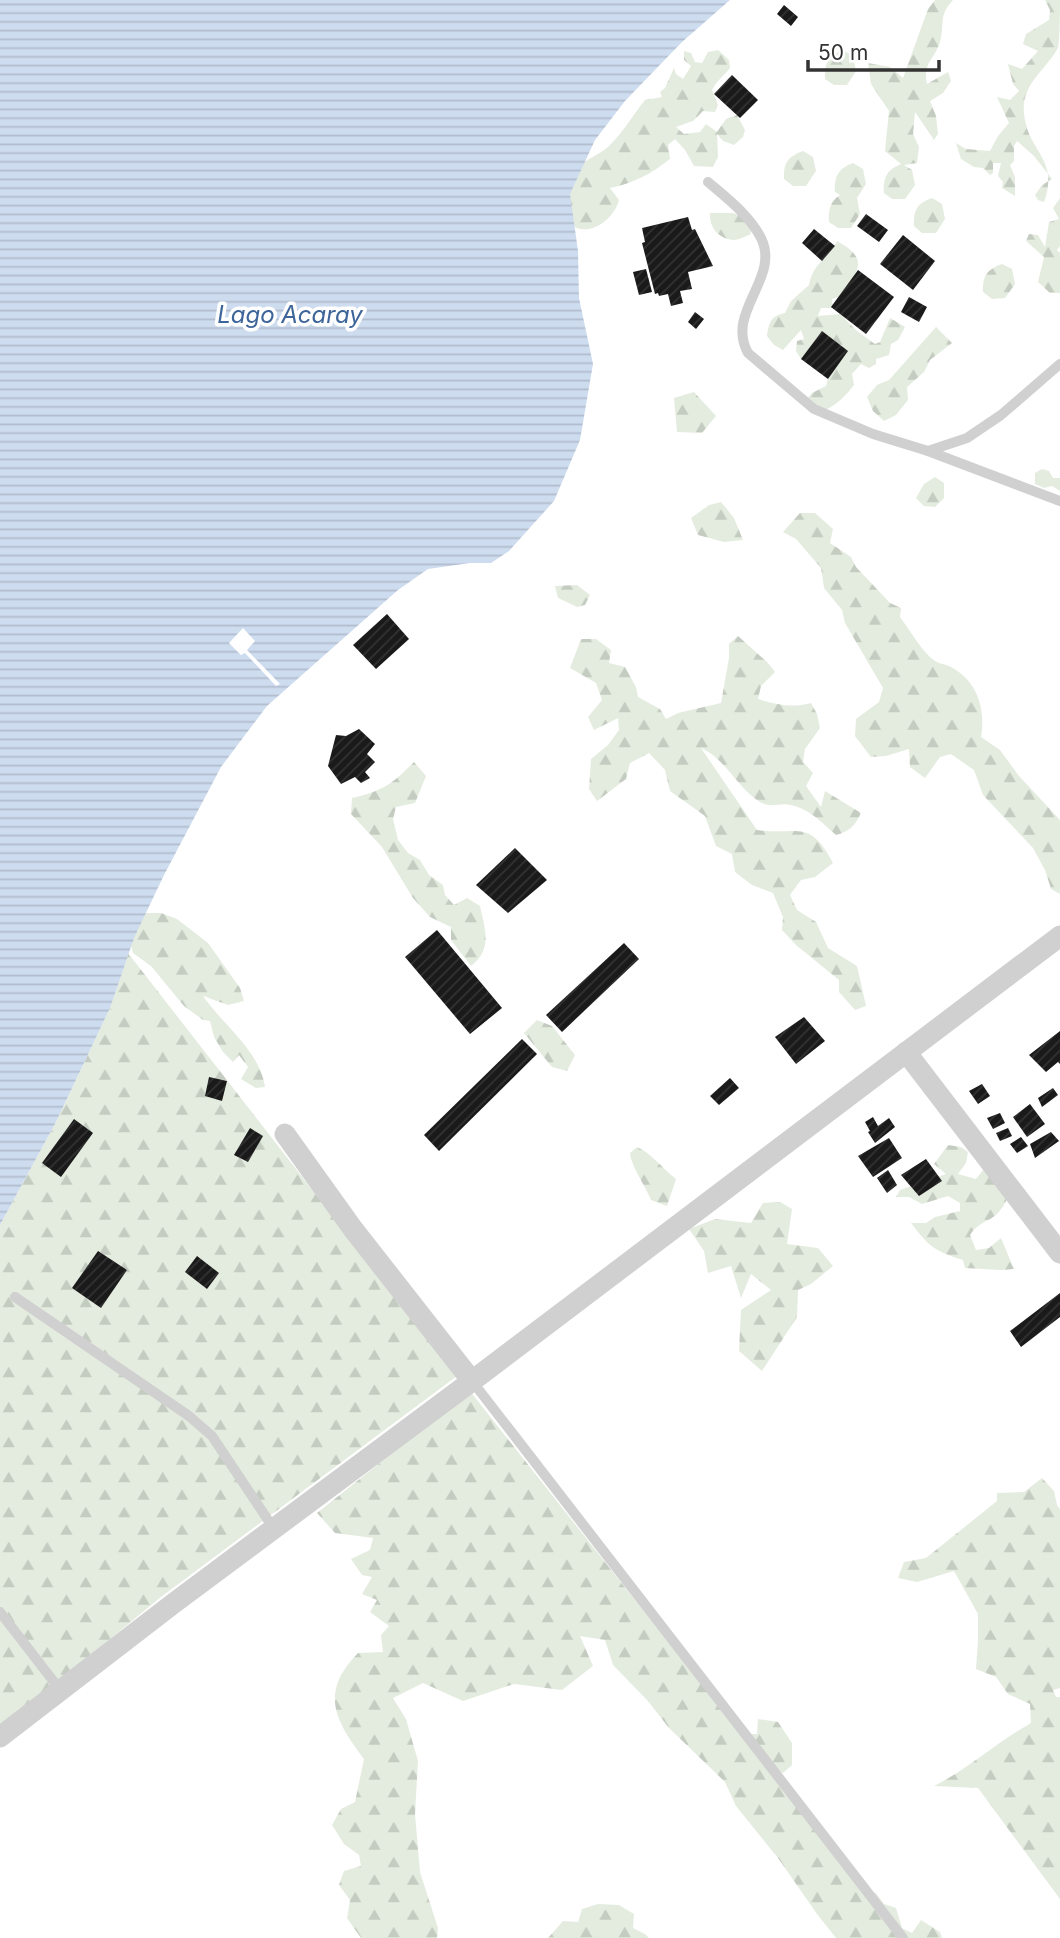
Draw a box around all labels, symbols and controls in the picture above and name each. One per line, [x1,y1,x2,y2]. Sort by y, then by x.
scale bar [808,28,939,72]
text: 50 m [818,40,868,65]
water label: Lago Acaray [217,300,363,329]

